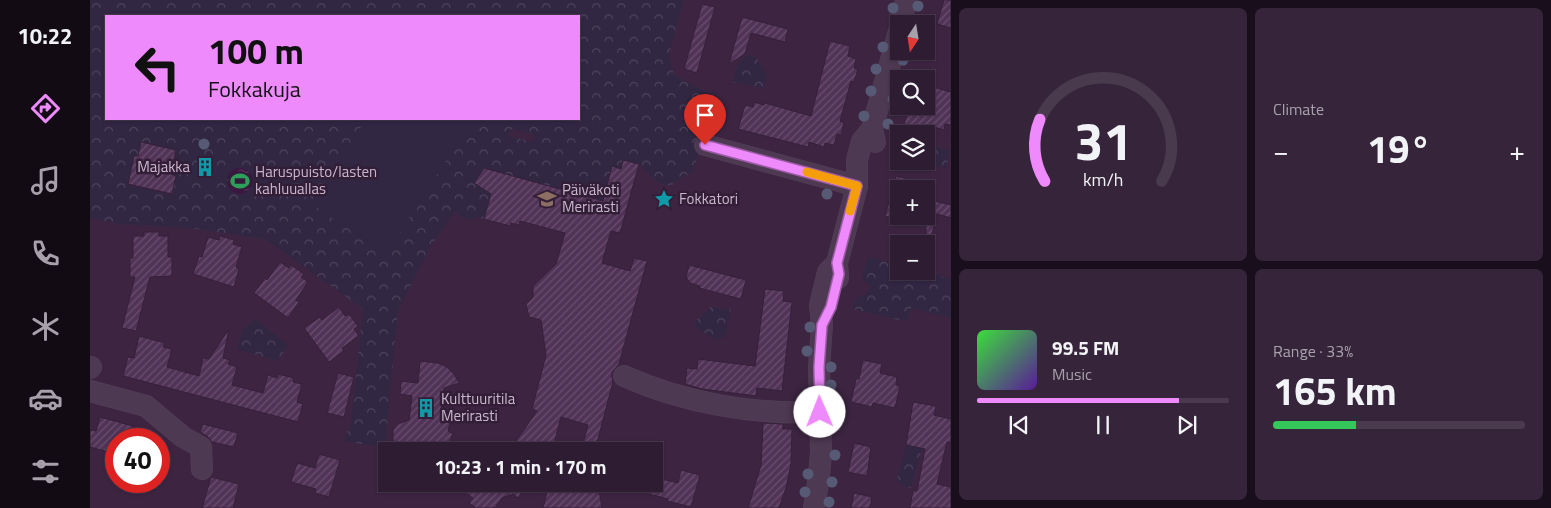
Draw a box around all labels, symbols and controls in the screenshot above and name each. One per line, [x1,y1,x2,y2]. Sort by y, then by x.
north arrow [890,15,935,60]
map controls [890,15,935,280]
text: 10:22 [18,19,72,53]
text: 100 m [208,24,304,78]
icon: left [125,35,190,100]
button: search [890,70,935,115]
text: Fokkakuja [208,72,301,106]
icon: directions [28,91,63,126]
pin [684,94,726,145]
text: Climate [1273,97,1324,121]
icon: arrive [691,101,719,129]
text: 31 [1074,101,1132,180]
text: 19° [1367,120,1431,178]
button: layers [890,125,935,170]
text: − [1273,129,1289,172]
text: + [1509,129,1525,172]
place label: Majakka [137,155,190,178]
building icon: Majakka [194,156,216,178]
place label: Haruspuisto/lasten kahluuallas [255,160,377,200]
icon: music [28,163,63,198]
text: km/h [1083,166,1123,193]
sports icon: Haruspuisto/lasten kahluuallas [229,170,251,192]
place label: Päiväkoti Merirasti [562,178,620,218]
button: + [890,180,935,225]
place label: Fokkatori [679,187,738,210]
school or university icon: Päiväkoti Merirasti [536,188,558,210]
place icon: Fokkatori [653,188,675,210]
button: − [890,235,935,280]
icon: phone [28,236,63,271]
icon: climate [28,309,63,344]
text: 99.5 FM [1052,333,1119,362]
text: Range · 33% [1273,339,1353,363]
text: Music [1052,362,1092,386]
text: 165 km [1273,362,1397,420]
icon: car [28,381,63,416]
position arrow [793,385,845,437]
place label: Kulttuuritila Merirasti [441,387,516,427]
building icon: Kulttuuritila Merirasti [415,397,437,419]
icon: previous [1005,411,1033,439]
icon: pause [1089,411,1117,439]
icon: next [1173,411,1201,439]
speed limit sign: 40 [105,428,170,493]
text: 10:23 · 1 min · 170 m [434,452,607,481]
icon: filters [28,454,63,489]

